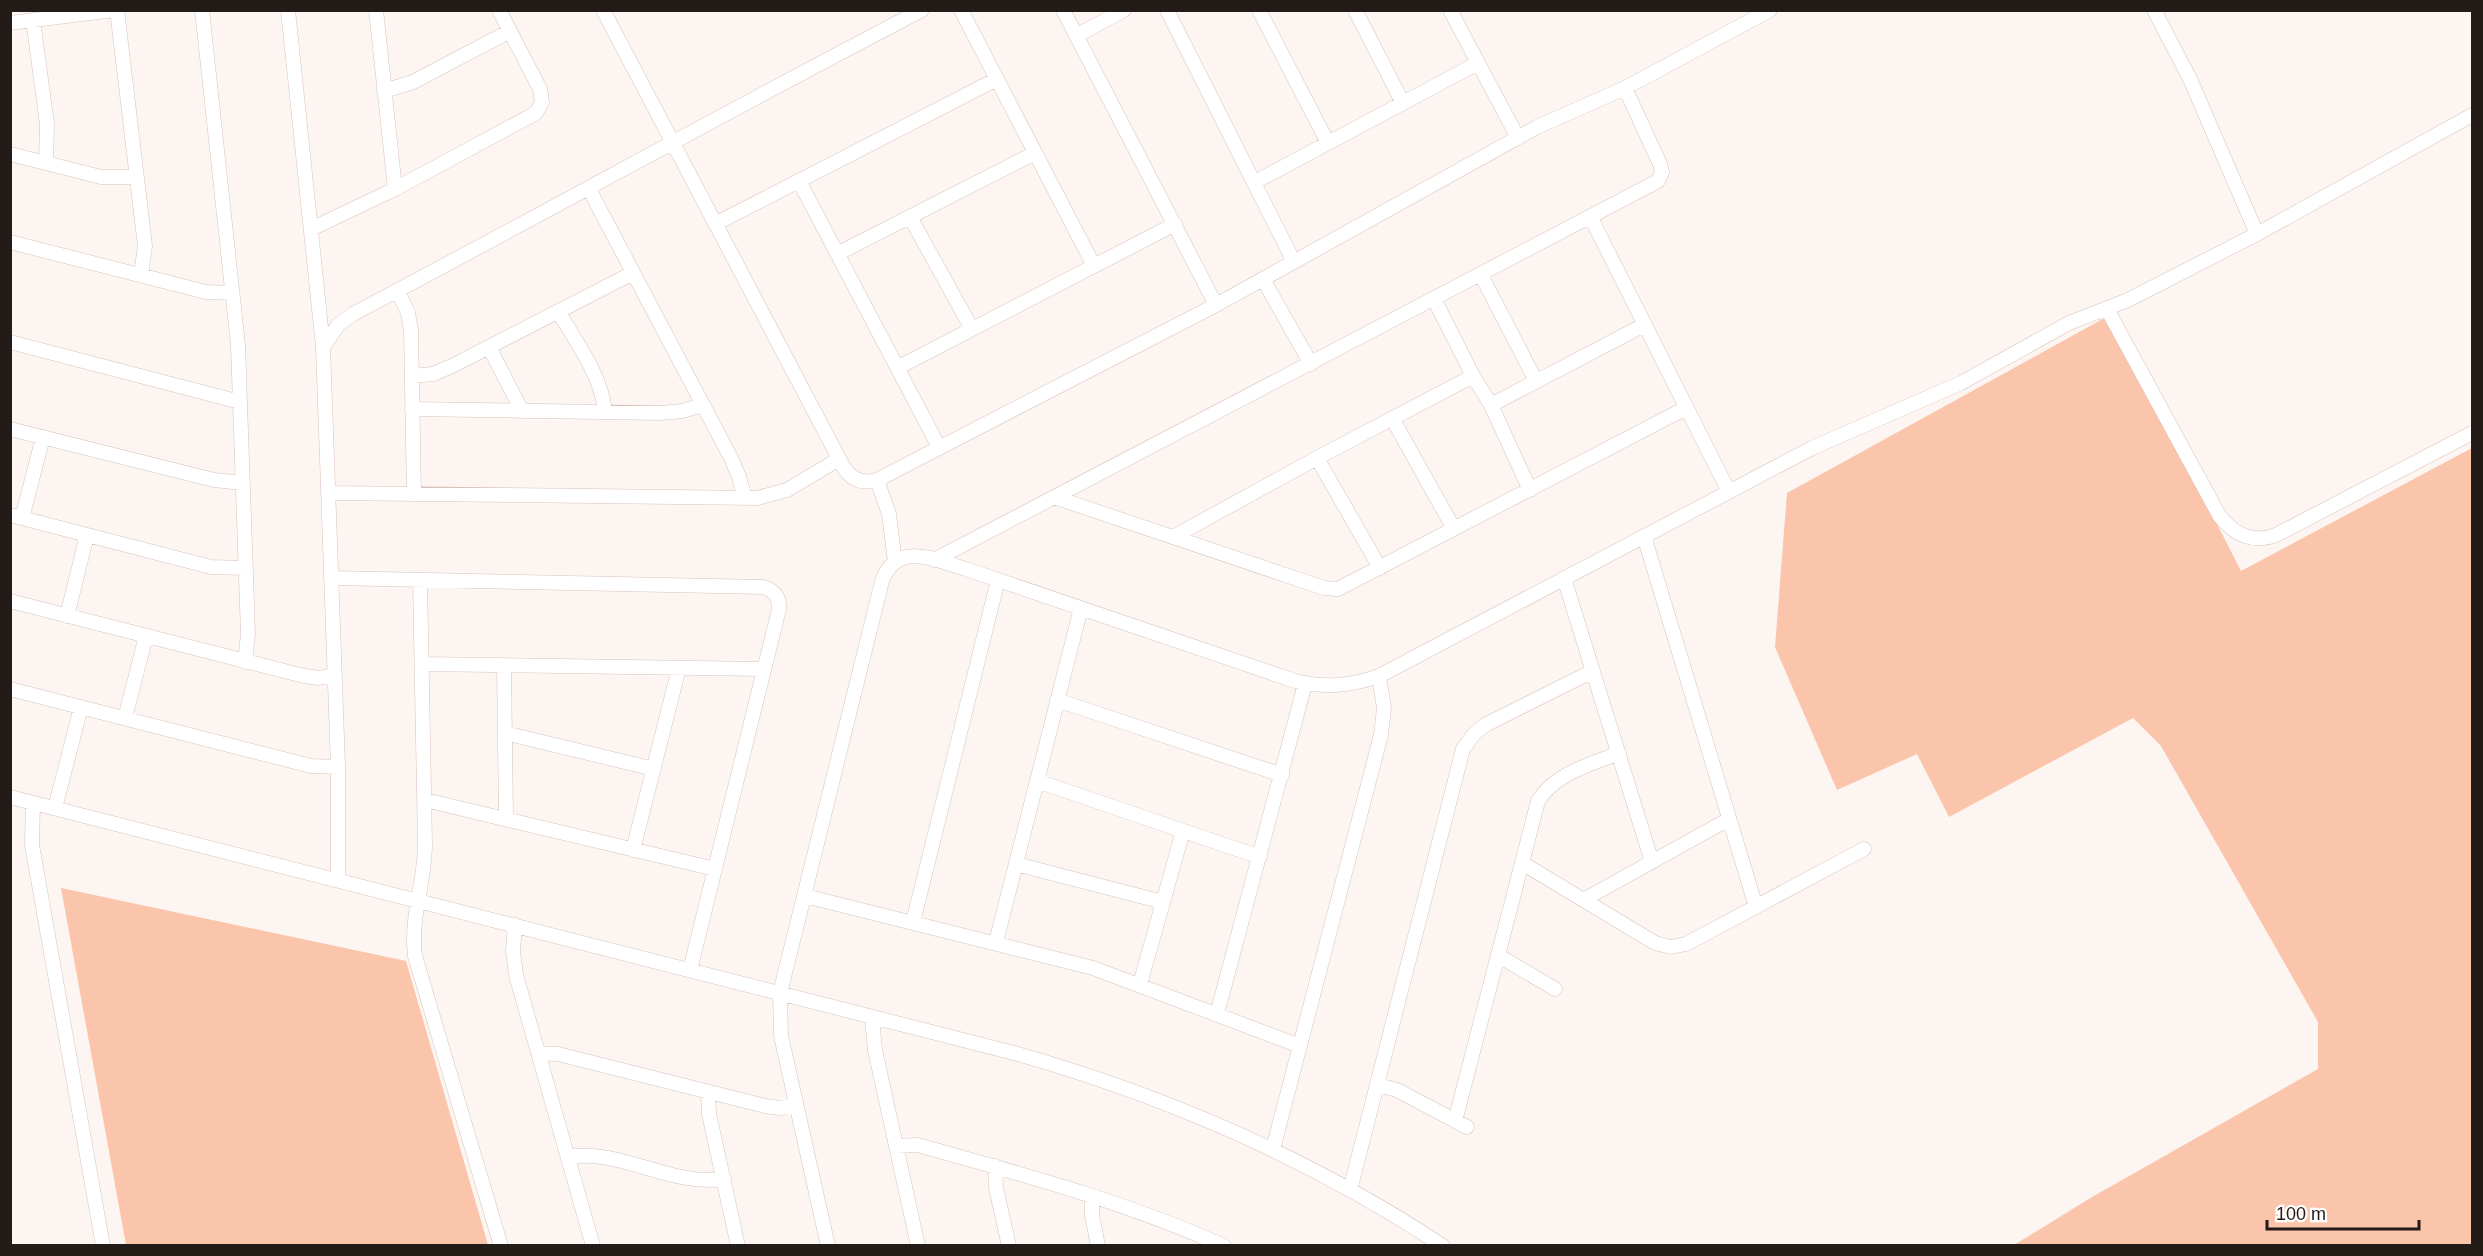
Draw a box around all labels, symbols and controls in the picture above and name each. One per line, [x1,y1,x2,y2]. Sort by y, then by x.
scale bar [2267,1193,2418,1231]
text: 100 m [2276,1204,2326,1224]

